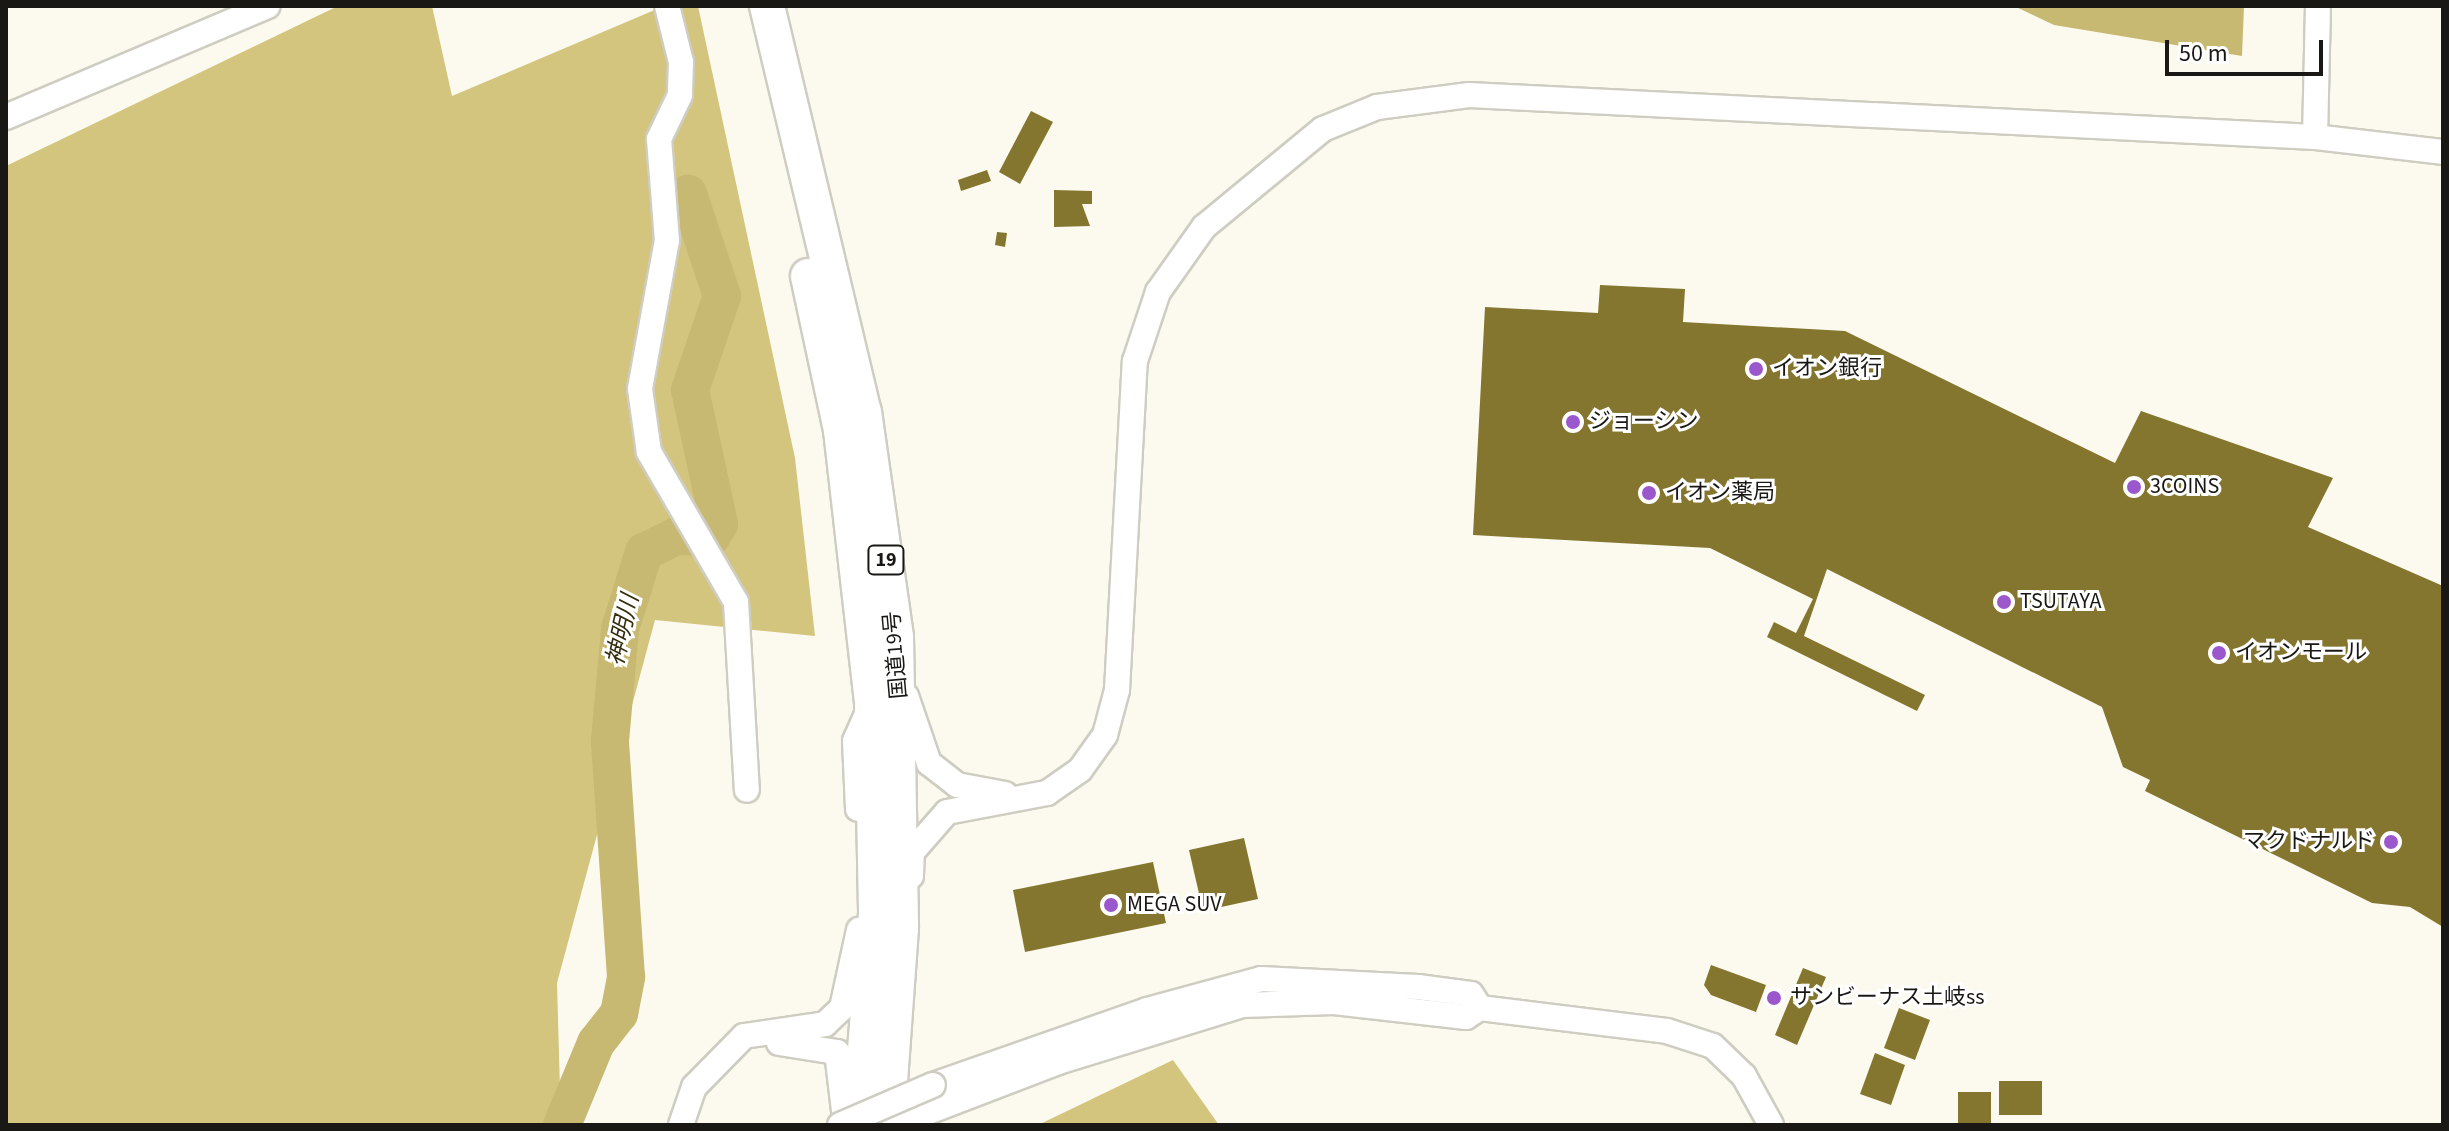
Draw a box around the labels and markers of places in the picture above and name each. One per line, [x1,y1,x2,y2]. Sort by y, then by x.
place label: イオン銀行 [1772,356,1882,382]
marker: イオン銀行 [1747,360,1765,378]
place label: ジョーシン [1589,409,1699,435]
marker: ジョーシン [1564,413,1582,431]
place label: 3COINS [2150,474,2219,500]
marker: 3COINS [2125,478,2143,496]
place label: イオン薬局 [1665,480,1775,506]
marker: イオン薬局 [1640,484,1658,502]
place label: TSUTAYA [2020,589,2102,615]
marker: TSUTAYA [1995,593,2013,611]
place label: イオンモール [2235,640,2367,666]
marker: イオンモール [2210,644,2228,662]
place label: マクドナルド [2243,829,2375,855]
marker: マクドナルド [2382,833,2400,851]
place label: MEGA SUV [1127,892,1222,918]
marker: MEGA SUV [1102,896,1120,914]
place label: サンビーナス土岐ss [1790,985,1984,1011]
marker: サンビーナス土岐ss [1765,989,1783,1007]

